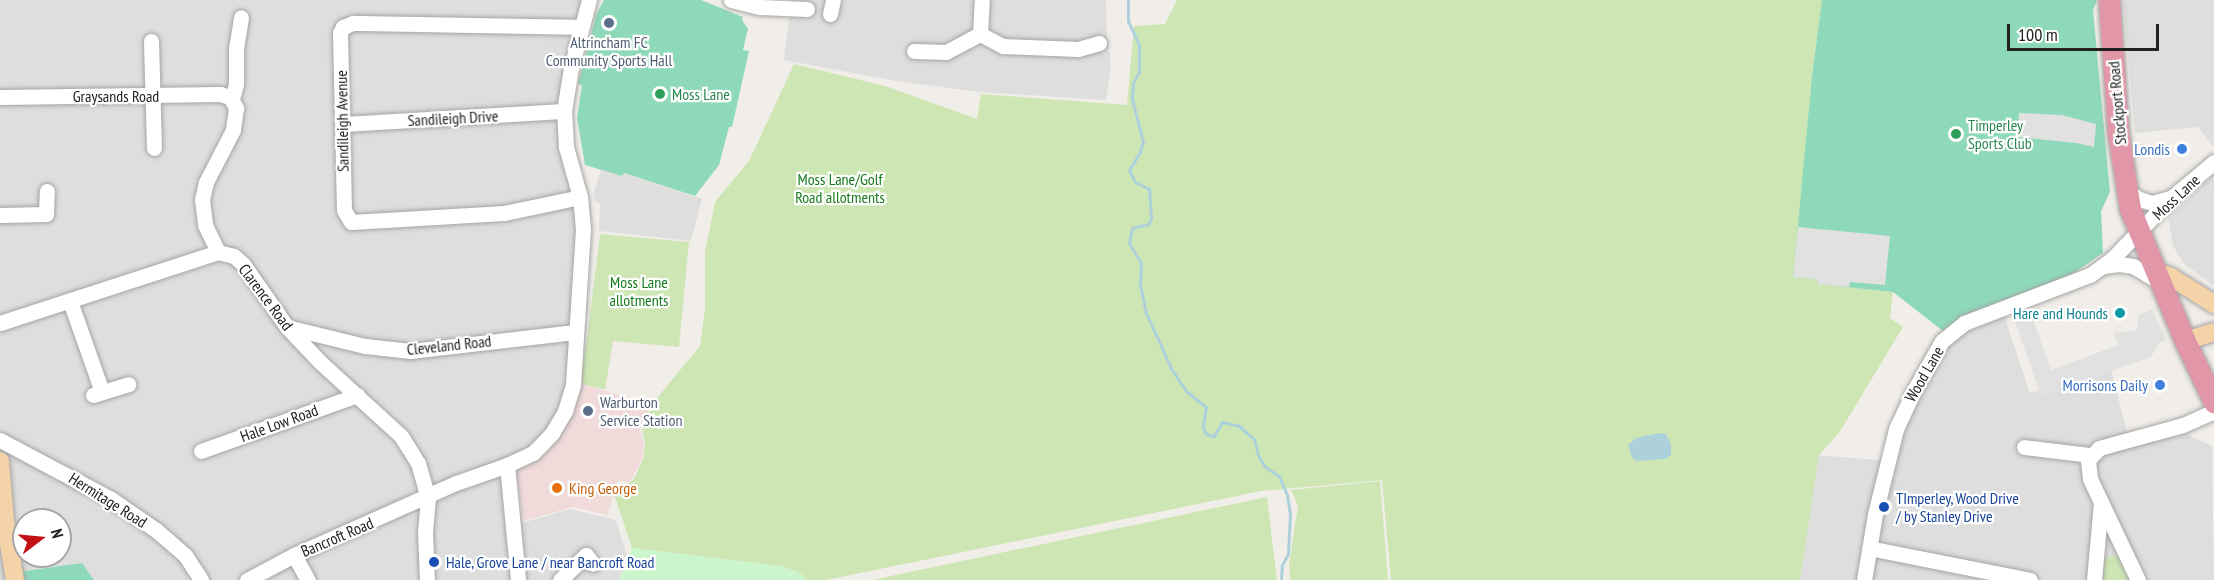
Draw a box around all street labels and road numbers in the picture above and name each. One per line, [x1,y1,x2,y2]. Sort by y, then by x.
street label: Stockport Road [2104,60,2130,146]
street label: Sandileigh Avenue [332,70,352,172]
street label: Graysands Road [73,86,159,106]
street label: Sandileigh Drive [407,106,499,130]
street label: Moss Lane [2148,170,2204,224]
street label: Clarence Road [235,260,297,334]
street label: Cleveland Road [406,331,492,359]
street label: Wood Lane [1900,343,1948,405]
street label: Hale Low Road [237,400,321,446]
street label: Hermitage Road [65,468,151,532]
street label: Bancroft Road [298,513,376,561]

